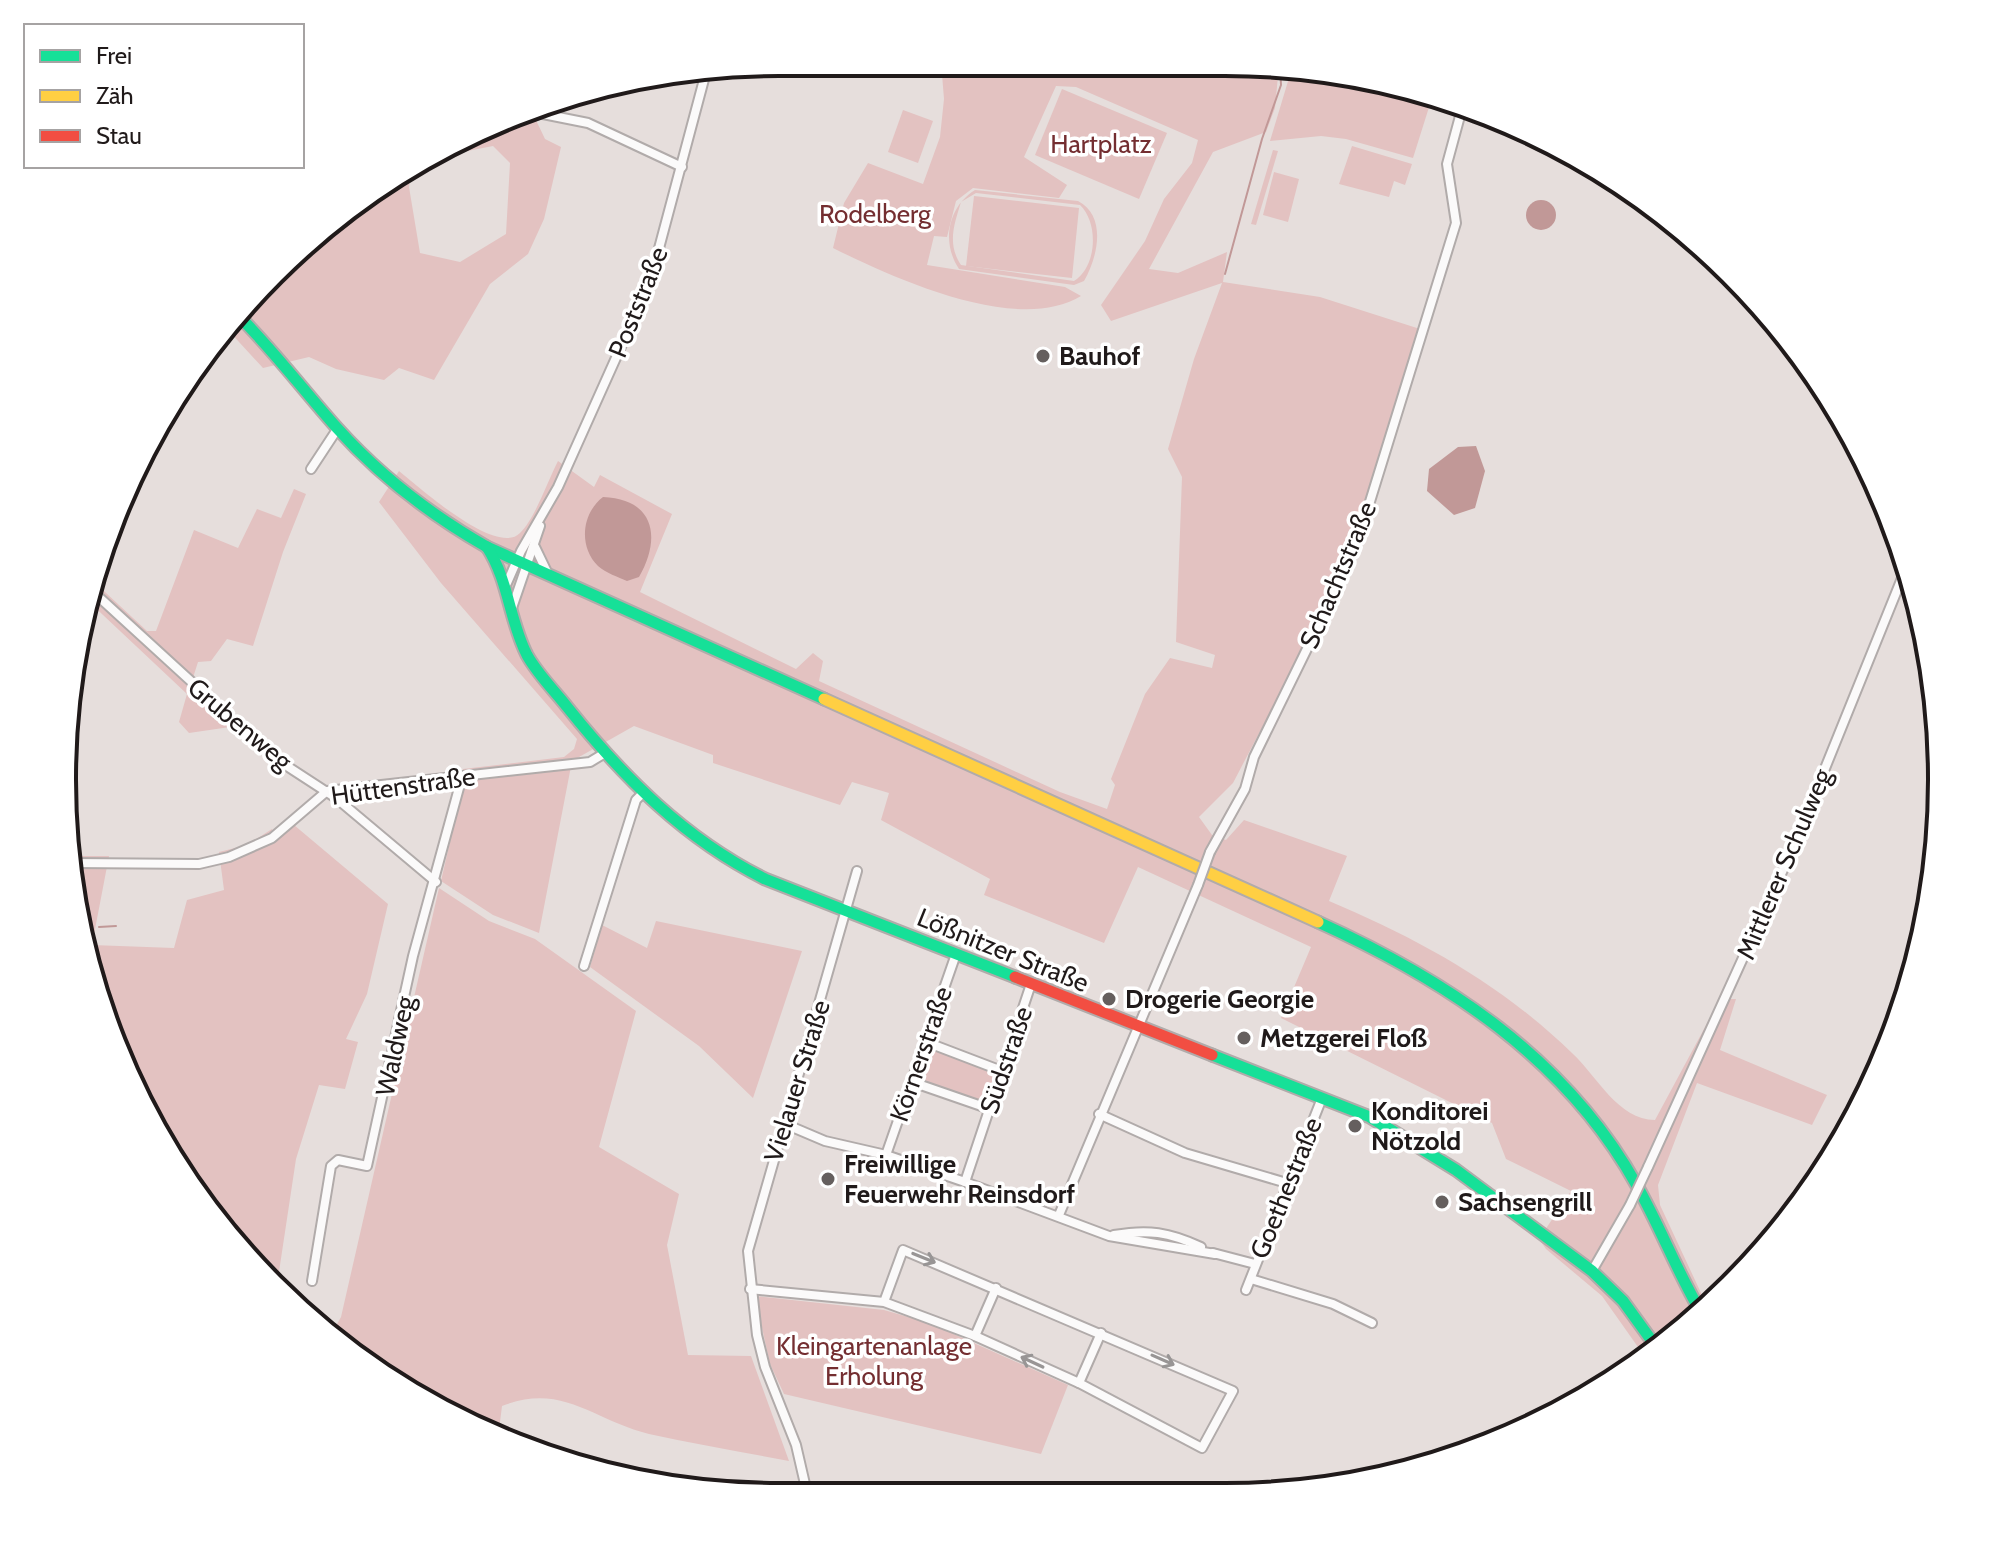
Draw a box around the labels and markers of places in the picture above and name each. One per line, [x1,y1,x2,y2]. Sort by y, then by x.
place label: Bauhof [1059,340,1140,372]
marker: Bauhof [1034,347,1052,365]
place label: Drogerie Georgie [1125,983,1314,1015]
marker: Drogerie Georgie [1100,990,1118,1008]
place label: Metzgerei Floß [1260,1022,1427,1054]
marker: Metzgerei Floß [1235,1029,1253,1047]
place label: Konditorei Nötzold [1371,1095,1488,1157]
marker: Konditorei Nötzold [1346,1117,1364,1135]
place label: Freiwillige Feuerwehr Reinsdorf [844,1148,1075,1210]
marker: Freiwillige Feuerwehr Reinsdorf [819,1170,837,1188]
place label: Sachsengrill [1458,1186,1593,1218]
marker: Sachsengrill [1433,1193,1451,1211]

